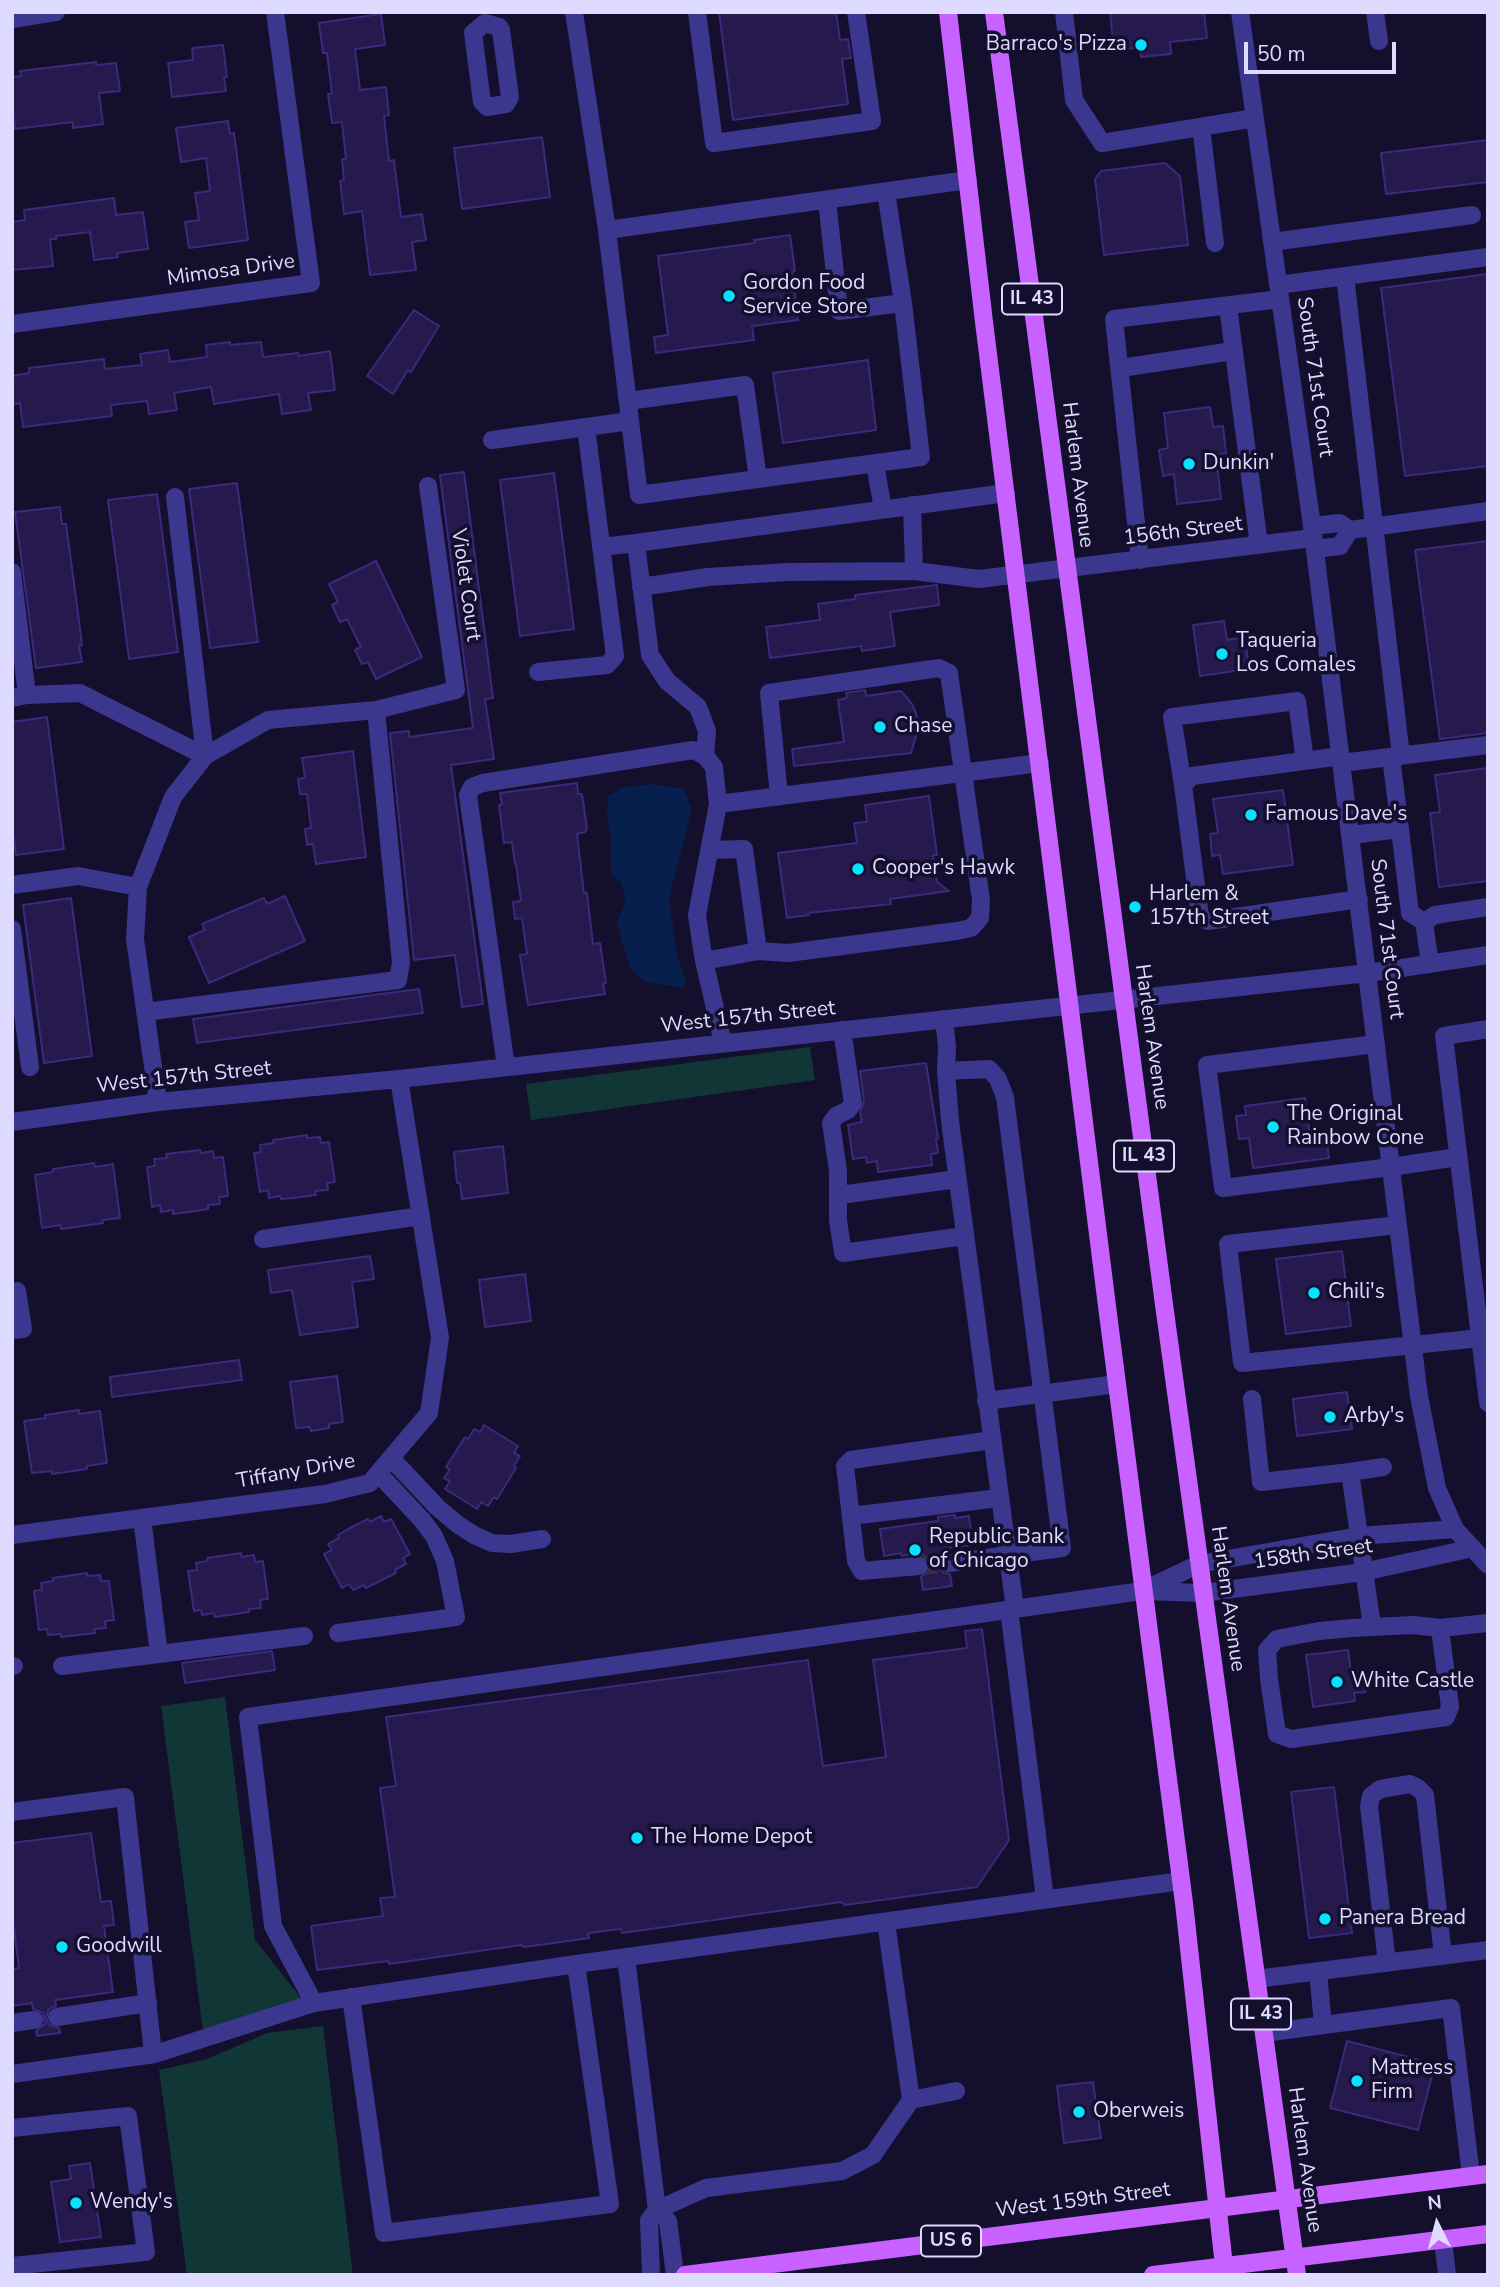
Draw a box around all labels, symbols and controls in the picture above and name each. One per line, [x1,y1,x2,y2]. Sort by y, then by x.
scale bar [1248,28,1400,72]
place label: Barraco's Pizza [986,32,1127,58]
marker: Barraco's Pizza [1133,37,1149,53]
text: 50 m [1257,40,1306,68]
street label: Mimosa Drive [165,250,297,292]
place label: Gordon Food Service Store [743,271,867,321]
road number: IL 43 [1002,284,1062,314]
marker: Gordon Food Service Store [721,288,737,304]
street label: South 71st Court [1290,295,1338,459]
street label: Harlem Avenue [1056,401,1098,549]
place label: Dunkin' [1203,451,1274,477]
marker: Dunkin' [1181,456,1197,472]
street label: 156th Street [1122,512,1244,552]
street label: Violet Court [445,527,485,643]
place label: Taqueria Los Comales [1236,629,1356,679]
marker: Taqueria Los Comales [1214,646,1230,662]
place label: Chase [894,714,952,740]
marker: Chase [872,719,888,735]
place label: Famous Dave's [1265,802,1407,828]
marker: Famous Dave's [1243,807,1259,823]
place label: Cooper's Hawk [872,856,1015,882]
street label: South 71st Court [1364,857,1408,1021]
marker: Cooper's Hawk [850,861,866,877]
place label: Harlem & 157th Street [1149,882,1269,932]
marker: Harlem & 157th Street [1127,899,1143,915]
street label: Harlem Avenue [1128,963,1174,1111]
street label: West 157th Street [659,996,837,1040]
street label: West 157th Street [95,1056,273,1100]
place label: The Original Rainbow Cone [1287,1102,1424,1152]
marker: The Original Rainbow Cone [1265,1119,1281,1135]
road number: IL 43 [1114,1140,1174,1172]
place label: Chili's [1328,1280,1385,1306]
marker: Chili's [1306,1285,1322,1301]
place label: Arby's [1344,1404,1404,1430]
marker: Arby's [1322,1409,1338,1425]
street label: Tiffany Drive [235,1449,357,1495]
place label: Republic Bank of Chicago [929,1525,1064,1575]
street label: Harlem Avenue [1204,1525,1250,1673]
street label: 158th Street [1252,1534,1374,1576]
marker: Republic Bank of Chicago [907,1542,923,1558]
place label: White Castle [1351,1669,1474,1695]
marker: White Castle [1329,1674,1345,1690]
place label: The Home Depot [651,1825,812,1851]
marker: The Home Depot [629,1830,645,1846]
place label: Panera Bread [1339,1906,1466,1932]
marker: Panera Bread [1317,1911,1333,1927]
place label: Goodwill [76,1934,162,1960]
marker: Goodwill [54,1939,70,1955]
road number: IL 43 [1231,1998,1291,2030]
place label: Mattress Firm [1371,2056,1453,2106]
marker: Mattress Firm [1349,2073,1365,2089]
street label: Harlem Avenue [1281,2086,1327,2234]
place label: Oberweis [1093,2099,1184,2125]
marker: Oberweis [1071,2104,1087,2120]
street label: West 159th Street [994,2178,1172,2224]
north arrow [1402,2189,1472,2259]
text: N [1426,2189,1443,2217]
place label: Wendy's [90,2190,173,2216]
marker: Wendy's [68,2195,84,2211]
road number: US 6 [921,2226,981,2256]

